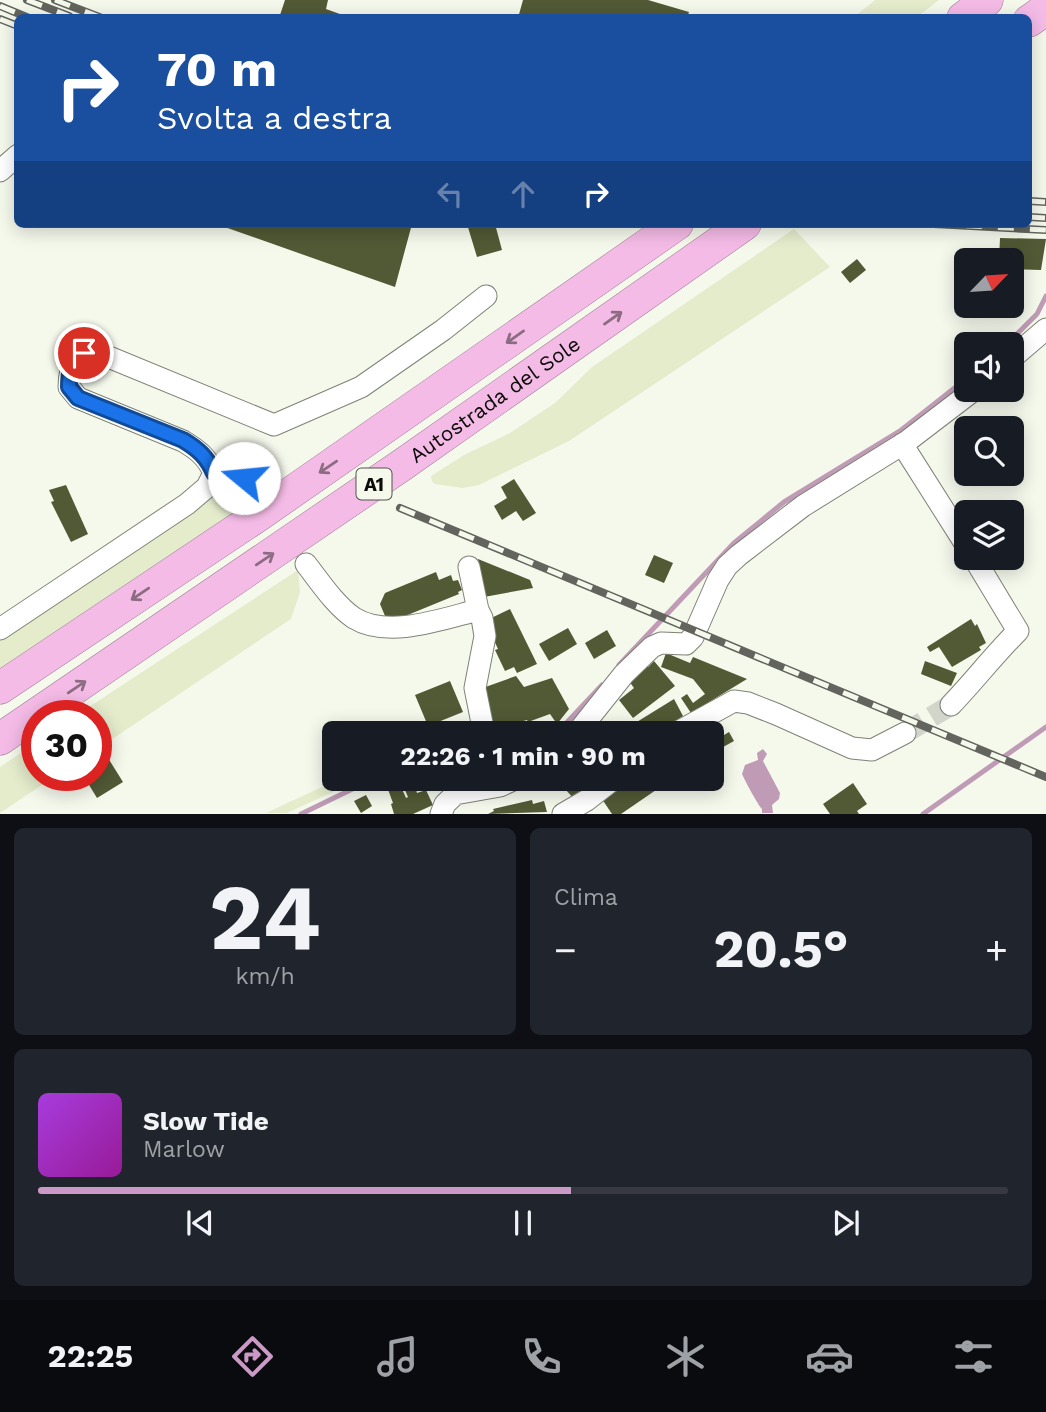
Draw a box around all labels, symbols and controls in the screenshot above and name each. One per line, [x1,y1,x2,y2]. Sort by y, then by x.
text: 70 m [157,40,277,98]
icon: right [42,42,133,133]
text: Svolta a destra [157,99,392,137]
icon: left [431,175,469,213]
icon: ahead [504,175,542,213]
icon: right [577,175,615,213]
north arrow [954,248,1024,318]
map controls [954,248,1024,570]
one-way arrow [603,311,622,325]
pin [54,323,114,383]
one-way arrow [506,330,525,344]
street label: Autostrada del Sole [404,331,585,468]
button: sound [954,332,1024,402]
icon: arrive [65,334,103,372]
button: search [954,416,1024,486]
position arrow [207,441,281,515]
one-way arrow [319,460,339,474]
road number: A1 [356,468,392,499]
button: layers [954,500,1024,570]
one-way arrow [254,552,274,566]
one-way arrow [131,587,150,601]
one-way arrow [67,680,86,694]
speed limit sign: 30 [21,700,112,791]
text: 22:26 · 1 min · 90 m [400,741,646,771]
text: 24 [209,864,321,971]
text: Clima [554,884,618,911]
text: 20.5° [713,919,849,980]
text: − [554,928,577,972]
text: + [985,928,1008,972]
text: km/h [235,963,295,990]
text: Slow Tide [143,1106,269,1136]
text: Marlow [143,1136,225,1163]
icon: previous [181,1204,219,1242]
icon: pause [504,1204,542,1242]
icon: next [827,1204,865,1242]
icon: directions [228,1332,277,1381]
icon: music [373,1332,422,1381]
icon: phone [517,1332,566,1381]
icon: climate [661,1332,710,1381]
icon: car [805,1332,854,1381]
icon: filters [949,1332,998,1381]
text: 22:25 [48,1337,133,1375]

